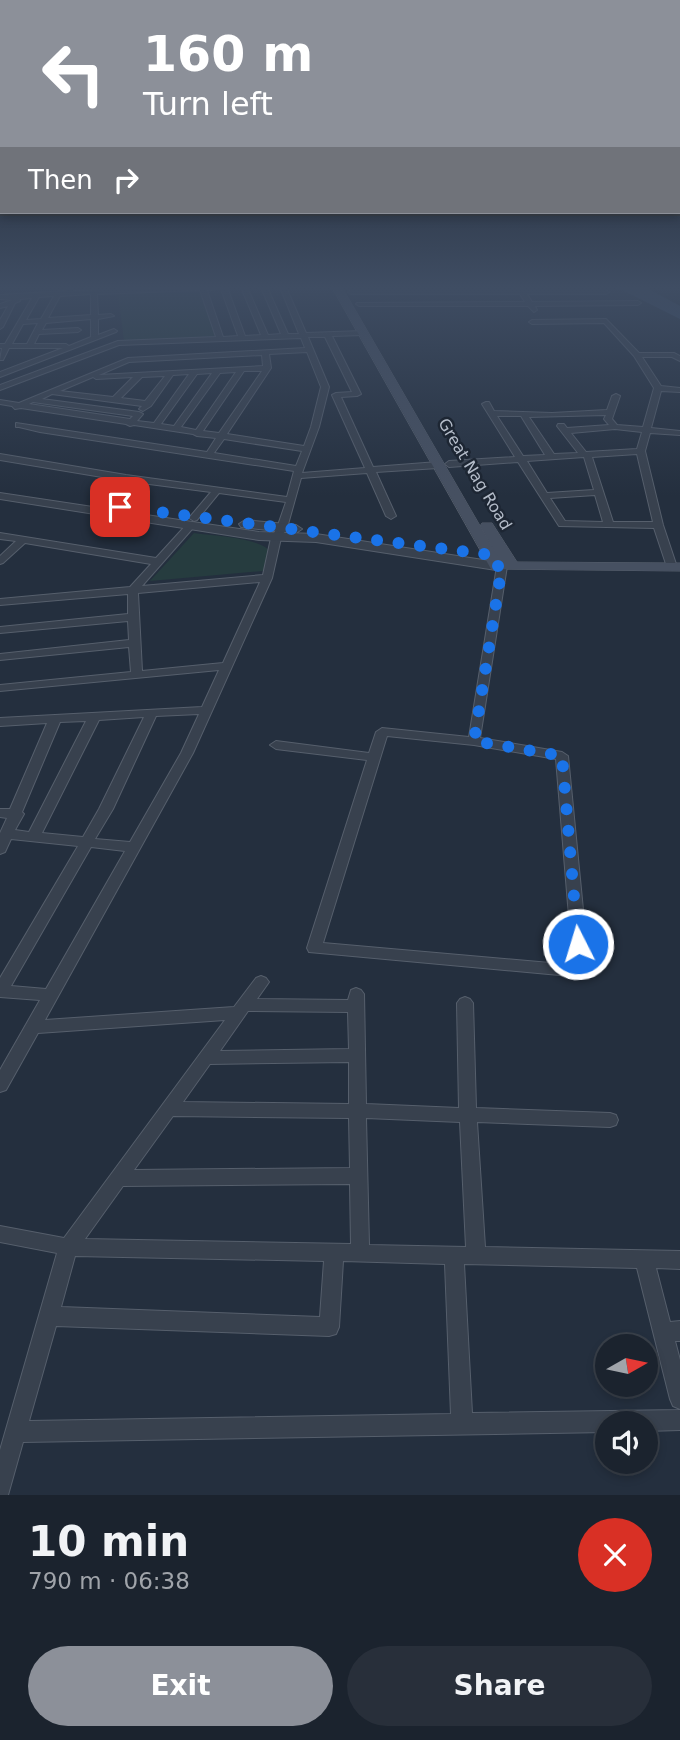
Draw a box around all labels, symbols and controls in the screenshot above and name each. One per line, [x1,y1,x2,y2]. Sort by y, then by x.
text: 160 m [143,26,313,83]
icon: left [28,28,119,119]
text: Turn left [143,85,273,123]
icon: right [107,161,145,199]
text: Then [28,165,93,195]
street label: Great Nag Road [434,415,516,533]
pin [90,477,150,537]
icon: arrive [101,488,139,526]
position arrow [541,907,615,981]
north arrow [595,1334,658,1396]
map controls [595,1334,658,1474]
button: sound [595,1411,658,1474]
text: 10 min [28,1517,189,1566]
button: close [578,1518,652,1592]
text: 790 m · 06:38 [28,1568,190,1594]
button: Exit [28,1646,333,1726]
button: Share [347,1646,652,1726]

